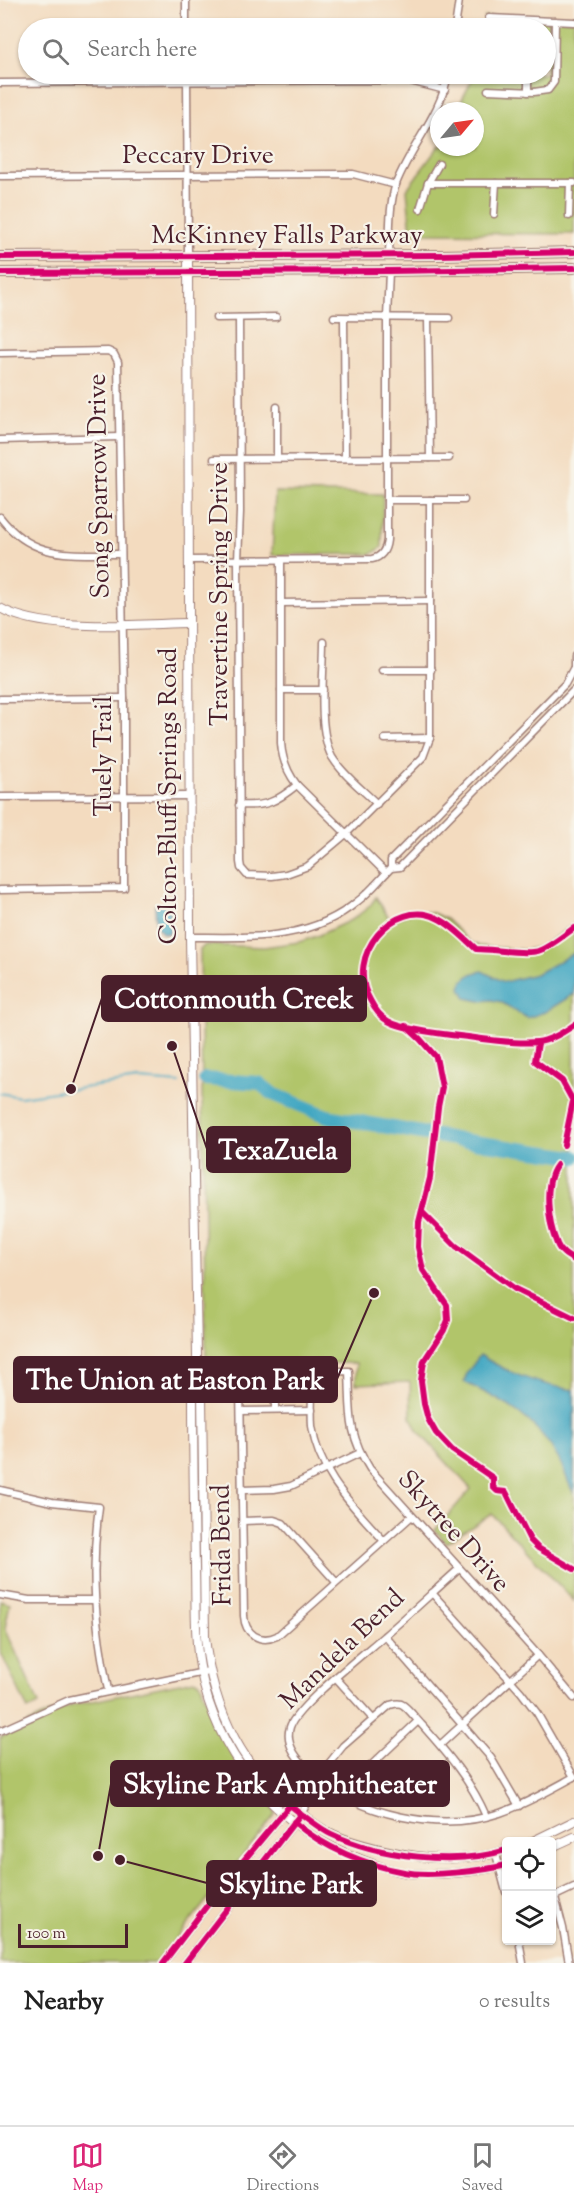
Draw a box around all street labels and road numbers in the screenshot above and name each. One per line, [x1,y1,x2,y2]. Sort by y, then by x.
street label: Peccary Drive [122,138,274,175]
street label: McKinney Falls Parkway [151,218,423,255]
street label: Song Sparrow Drive [80,373,120,599]
street label: Travertine Spring Drive [202,462,239,726]
street label: Colton-Bluff Springs Road [151,647,188,944]
street label: Tuely Trail [86,696,123,816]
street label: Skytree Drive [388,1463,518,1601]
street label: Frida Bend [203,1484,243,1606]
street label: Mandela Bend [272,1581,414,1719]

